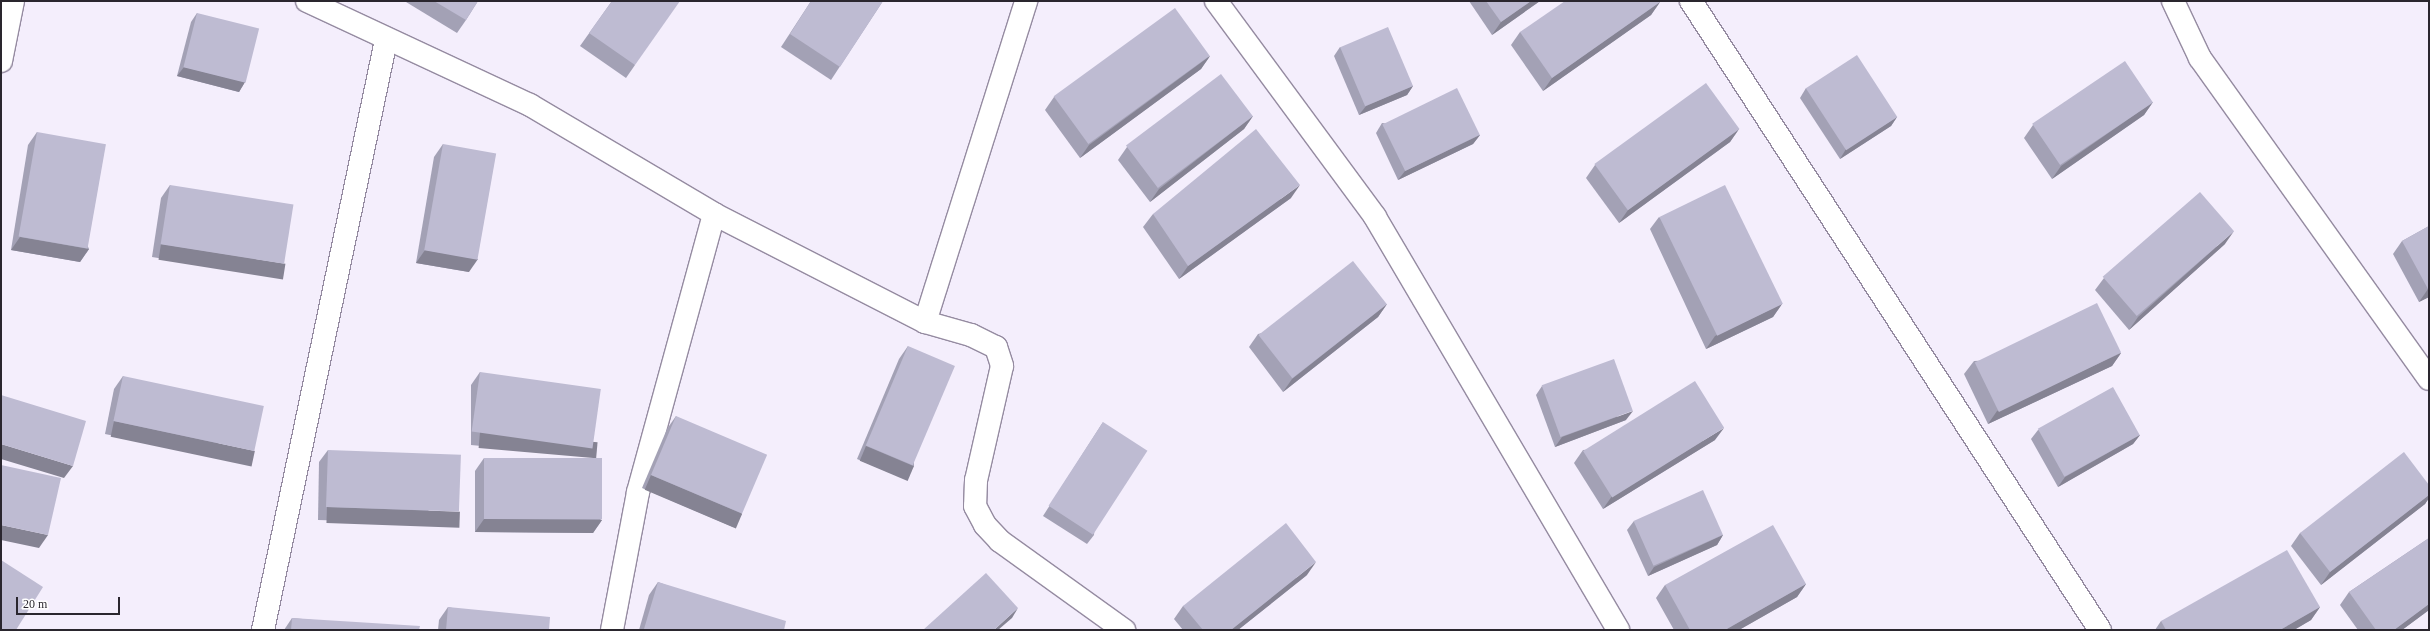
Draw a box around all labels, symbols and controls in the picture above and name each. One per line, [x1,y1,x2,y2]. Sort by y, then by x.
scale bar [18,589,122,615]
text: 20 m [23,597,47,611]

